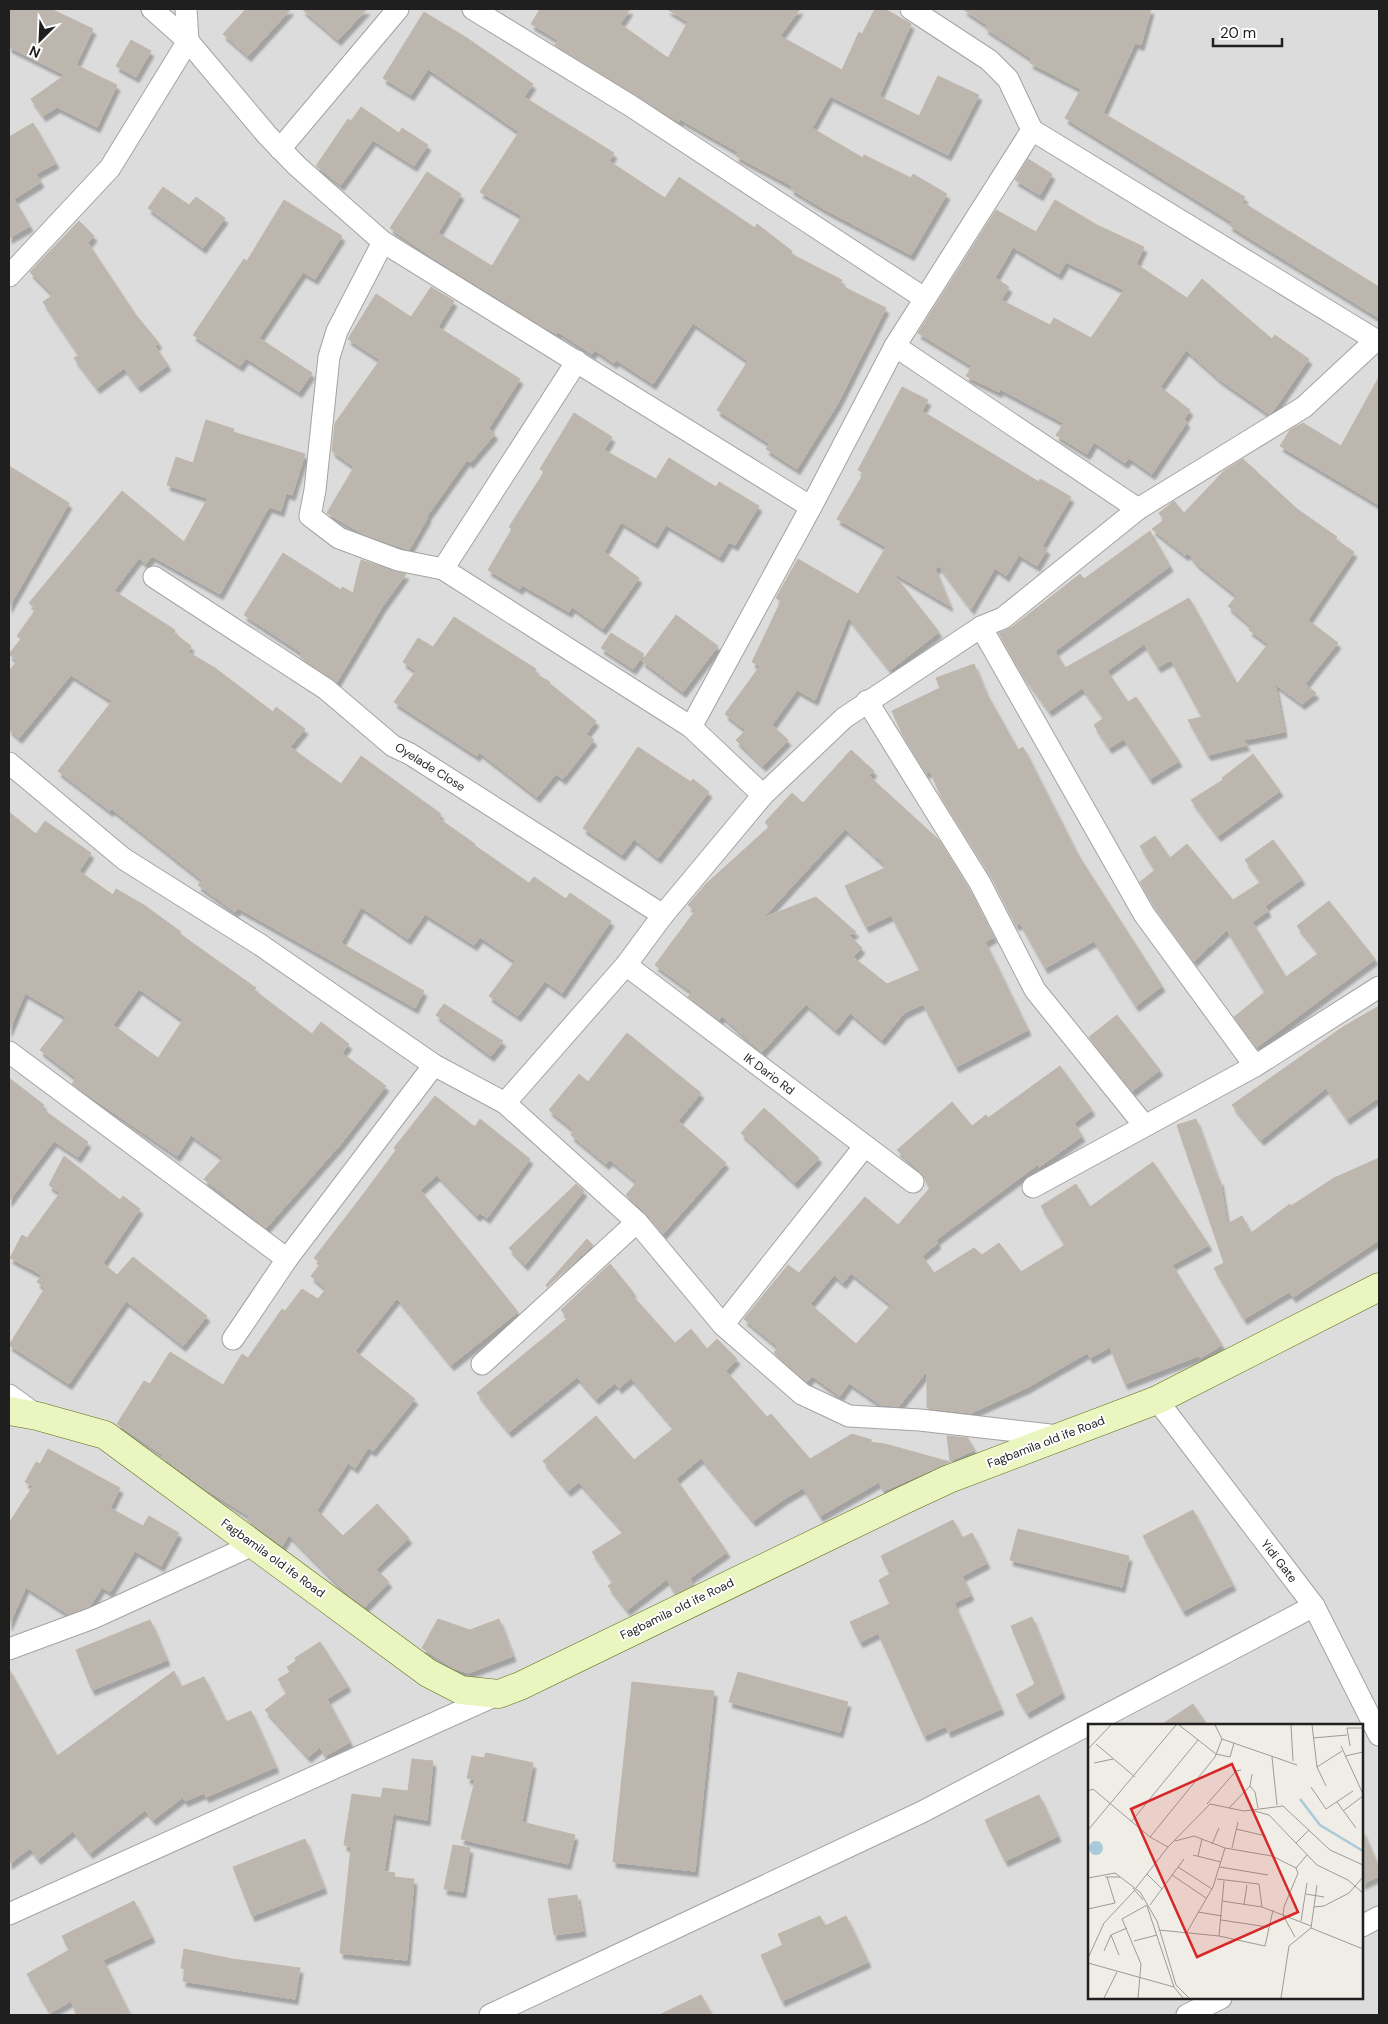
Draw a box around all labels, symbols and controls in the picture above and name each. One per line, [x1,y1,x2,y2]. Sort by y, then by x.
north arrow [15,15,65,65]
scale bar [1213,15,1282,47]
text: 20 m [1220,23,1256,43]
text: N [26,42,43,62]
street label: Oyelade Close [392,739,468,795]
street label: IK Dario Rd [740,1050,798,1098]
street label: Fagbamila old ife Road [985,1412,1107,1472]
street label: Fagbamila old ife Road [218,1515,328,1601]
street label: Yidi Gate [1257,1536,1301,1586]
street label: Fagbamila old ife Road [618,1575,736,1643]
inset map [1088,1724,1363,1999]

